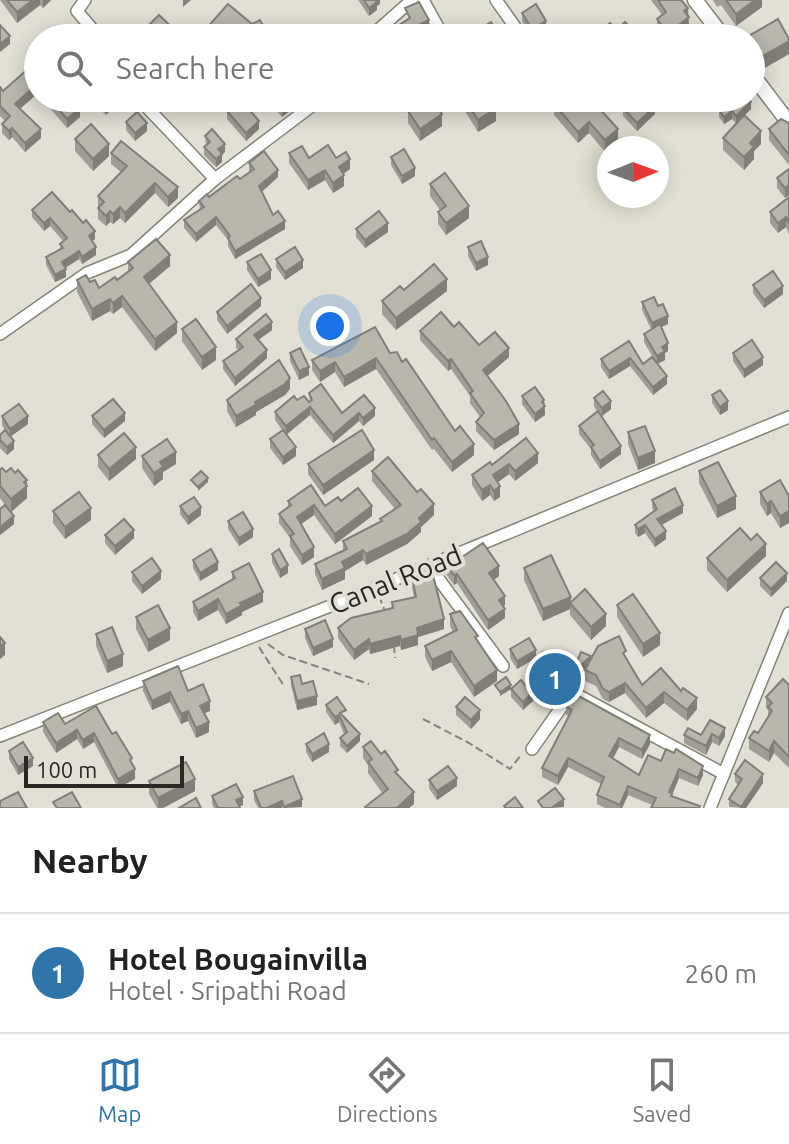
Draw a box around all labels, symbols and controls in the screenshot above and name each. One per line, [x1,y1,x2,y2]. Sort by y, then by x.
search box [24,24,765,112]
icon: search [52,46,96,90]
text: Search here [116,51,275,85]
north arrow [597,136,669,208]
your location [310,306,350,346]
street label: Canal Road [324,538,466,620]
pin: 1 [529,649,581,709]
scale bar [24,752,184,788]
text: 100 m [36,757,97,782]
text: Nearby [32,841,147,879]
text: Hotel Bougainvilla [108,942,368,976]
text: 1 [51,959,65,988]
text: 260 m [685,959,757,988]
text: Hotel · Sripathi Road [108,976,347,1005]
tab: Map [98,1053,142,1126]
tab: Directions [337,1053,437,1126]
tab: Saved [633,1053,691,1126]

